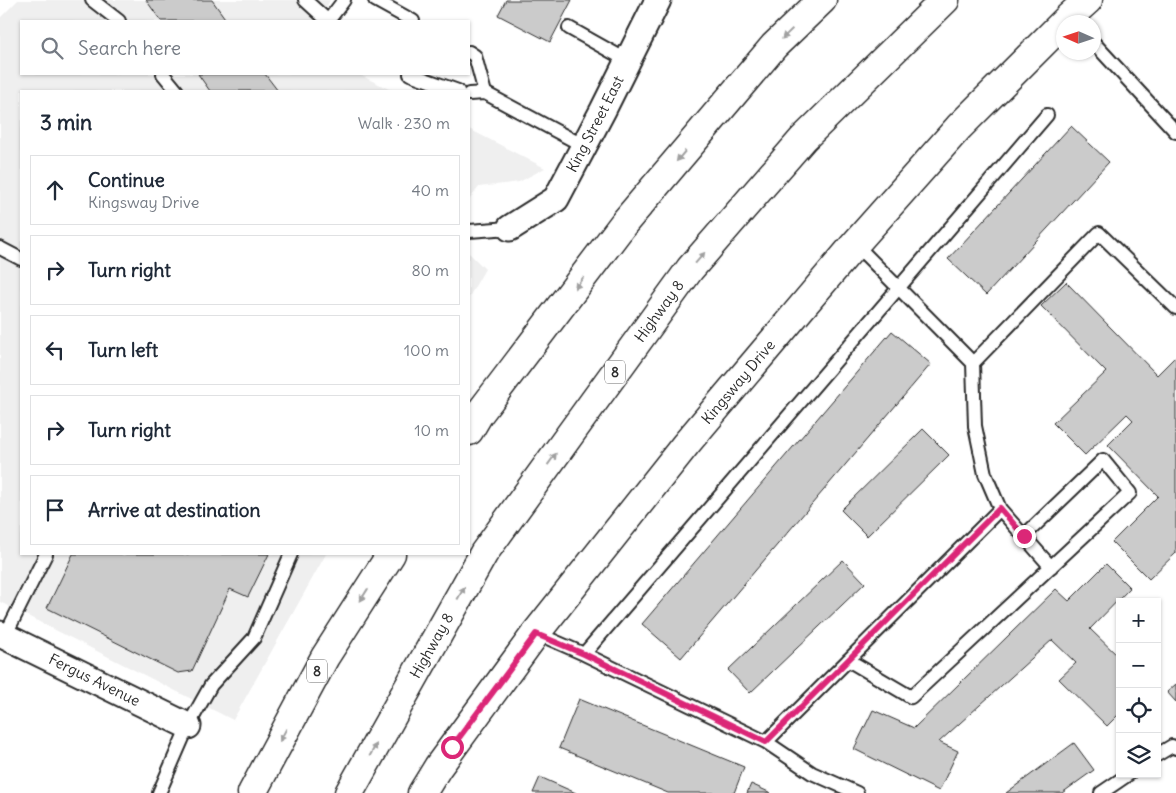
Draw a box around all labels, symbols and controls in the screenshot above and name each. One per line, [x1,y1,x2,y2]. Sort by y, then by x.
north arrow [1056,15,1101,60]
search box [20,20,470,75]
one-way arrow [781,28,793,40]
icon: search [38,34,66,62]
text: Search here [78,36,181,60]
street label: King Street East [562,72,628,175]
text: 3 min [40,109,92,136]
text: Walk · 230 m [358,113,450,133]
one-way arrow [675,150,686,163]
text: Continue [88,168,165,192]
icon: ahead [41,176,69,204]
text: 40 m [411,180,449,200]
text: Kingsway Drive [88,192,199,212]
one-way arrow [694,252,706,264]
icon: right [41,256,69,284]
text: Turn right [88,258,171,282]
text: 80 m [411,260,449,280]
one-way arrow [573,276,584,289]
street label: Highway 8 [630,276,688,346]
icon: left [41,336,69,364]
street label: Kingsway Drive [697,336,779,428]
text: Turn left [88,338,158,362]
text: 100 m [404,340,449,360]
road number: 8 [605,361,625,384]
icon: right [41,416,69,444]
text: Turn right [88,418,171,442]
text: 10 m [414,420,449,440]
one-way arrow [547,452,557,466]
icon: arrive [41,496,69,524]
text: Arrive at destination [88,498,261,522]
route end [1013,525,1036,548]
one-way arrow [457,586,465,601]
one-way arrow [360,588,369,602]
map controls [1116,598,1161,778]
button: + [1116,598,1161,643]
street label: Highway 8 [405,609,457,682]
button: − [1116,643,1161,688]
street label: Fergus Avenue [46,649,143,710]
road number: 8 [307,659,327,682]
button: locate [1116,688,1161,733]
one-way arrow [279,728,287,743]
button: layers [1116,733,1161,778]
route start [441,736,464,759]
one-way arrow [369,743,377,758]

